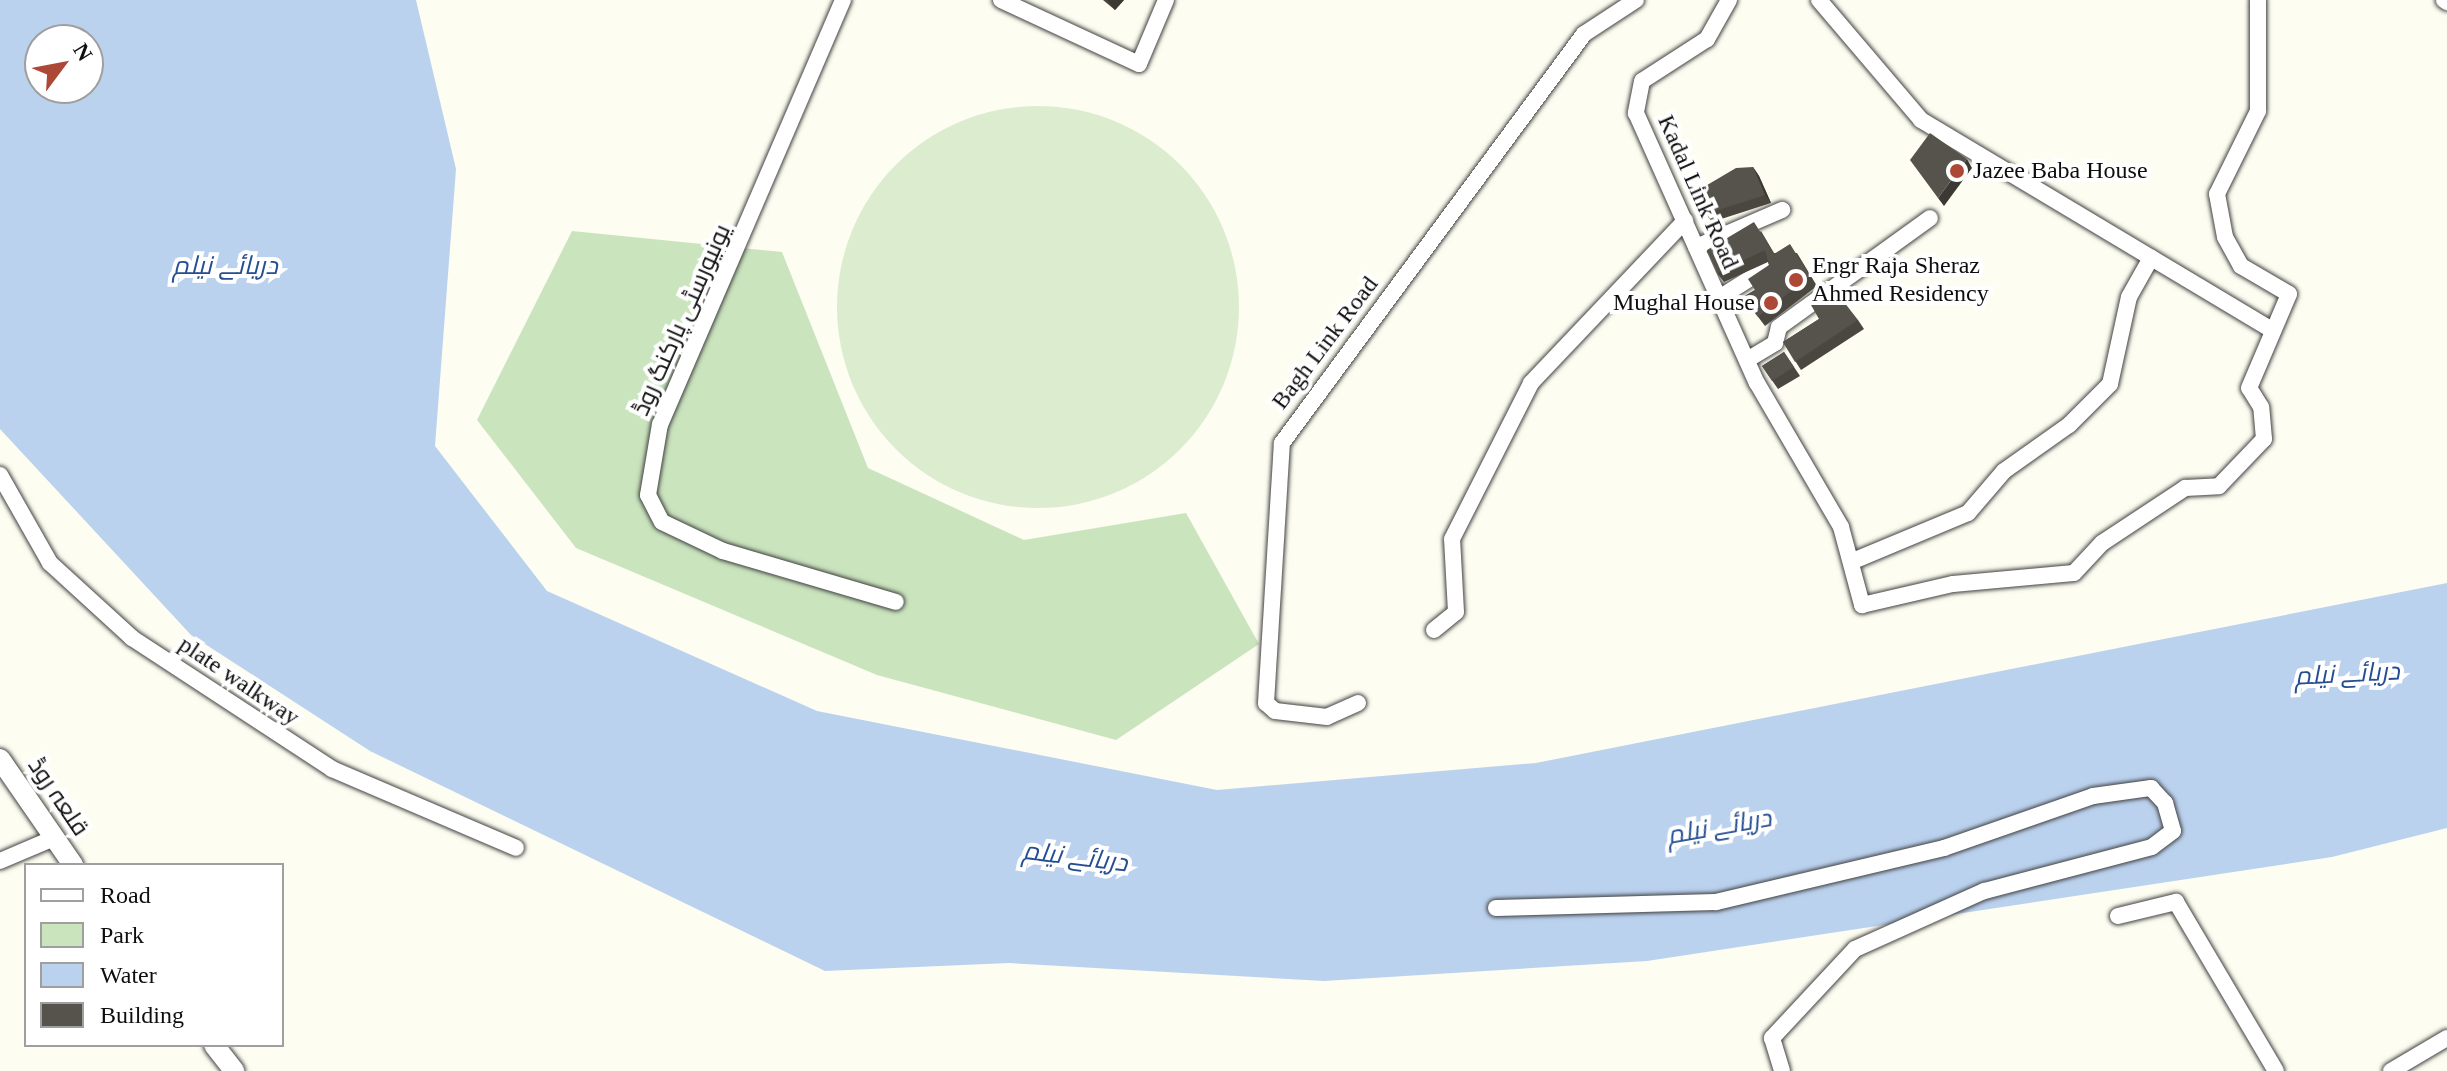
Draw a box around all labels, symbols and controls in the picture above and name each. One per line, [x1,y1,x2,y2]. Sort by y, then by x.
north arrow [24,24,104,104]
text: N [68,39,98,65]
street label: Kadal Link Road [1651,111,1745,273]
place label: Jazee Baba House [1973,157,2148,185]
marker: Jazee Baba House [1948,162,1966,180]
street label: یونیورسٹی پارکنگ روڈ [627,220,737,420]
water label: دریائے نیلم [172,250,278,282]
place label: Engr Raja Sheraz Ahmed Residency [1812,252,1989,308]
street label: Bagh Link Road [1266,271,1384,415]
marker: Engr Raja Sheraz Ahmed Residency [1787,271,1805,289]
place label: Mughal House [1613,289,1755,317]
marker: Mughal House [1762,294,1780,312]
street label: plate walkway [173,630,305,732]
water label: دریائے نیلم [2294,656,2400,692]
street label: قلعہ روڈ [21,752,95,842]
water label: دریائے نیلم [1664,802,1774,852]
water label: دریائے نیلم [1021,835,1129,879]
legend [24,863,284,1047]
text: Road [100,882,151,908]
text: Park [100,922,144,948]
text: Water [100,962,157,988]
text: Building [100,1002,184,1028]

